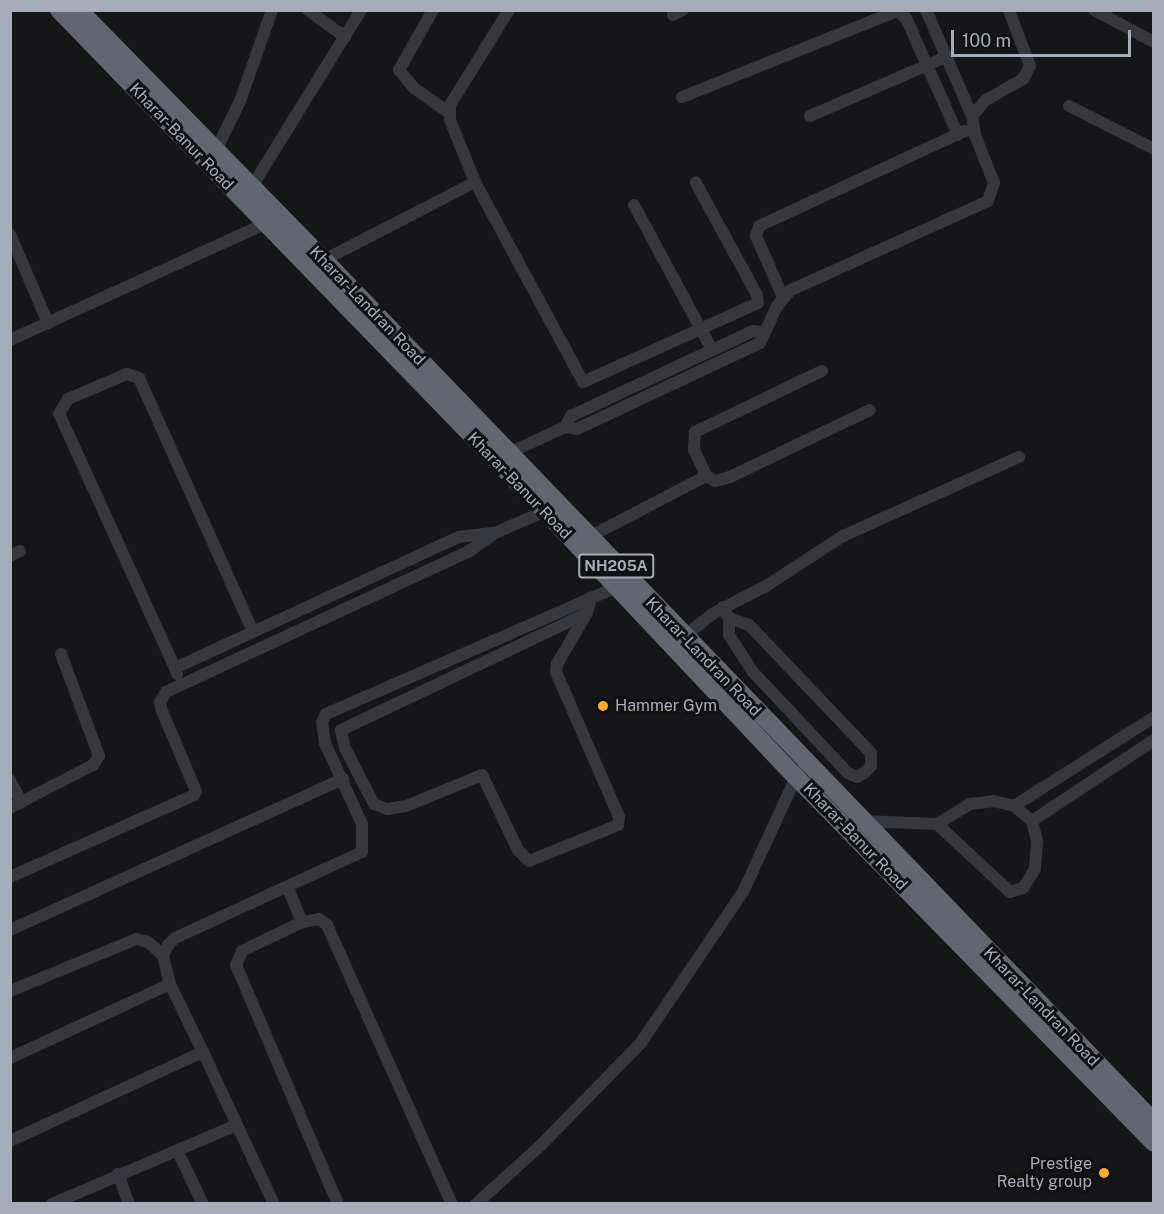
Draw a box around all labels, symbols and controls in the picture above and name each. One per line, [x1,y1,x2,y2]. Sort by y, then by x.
scale bar [954,18,1134,56]
text: 100 m [962,30,1011,51]
street label: Kharar-Banur Road [125,79,237,195]
street label: Kharar-Landran Road [305,243,429,369]
street label: Kharar-Banur Road [463,428,575,544]
road number: NH205A [577,554,655,578]
street label: Kharar-Landran Road [641,594,765,720]
place label: Hammer Gym [615,696,717,716]
marker: Hammer Gym [596,699,610,713]
street label: Kharar-Banur Road [799,779,911,895]
street label: Kharar-Landran Road [979,944,1103,1070]
place label: Prestige Realty group [997,1154,1092,1192]
marker: Prestige Realty group [1097,1166,1111,1180]

